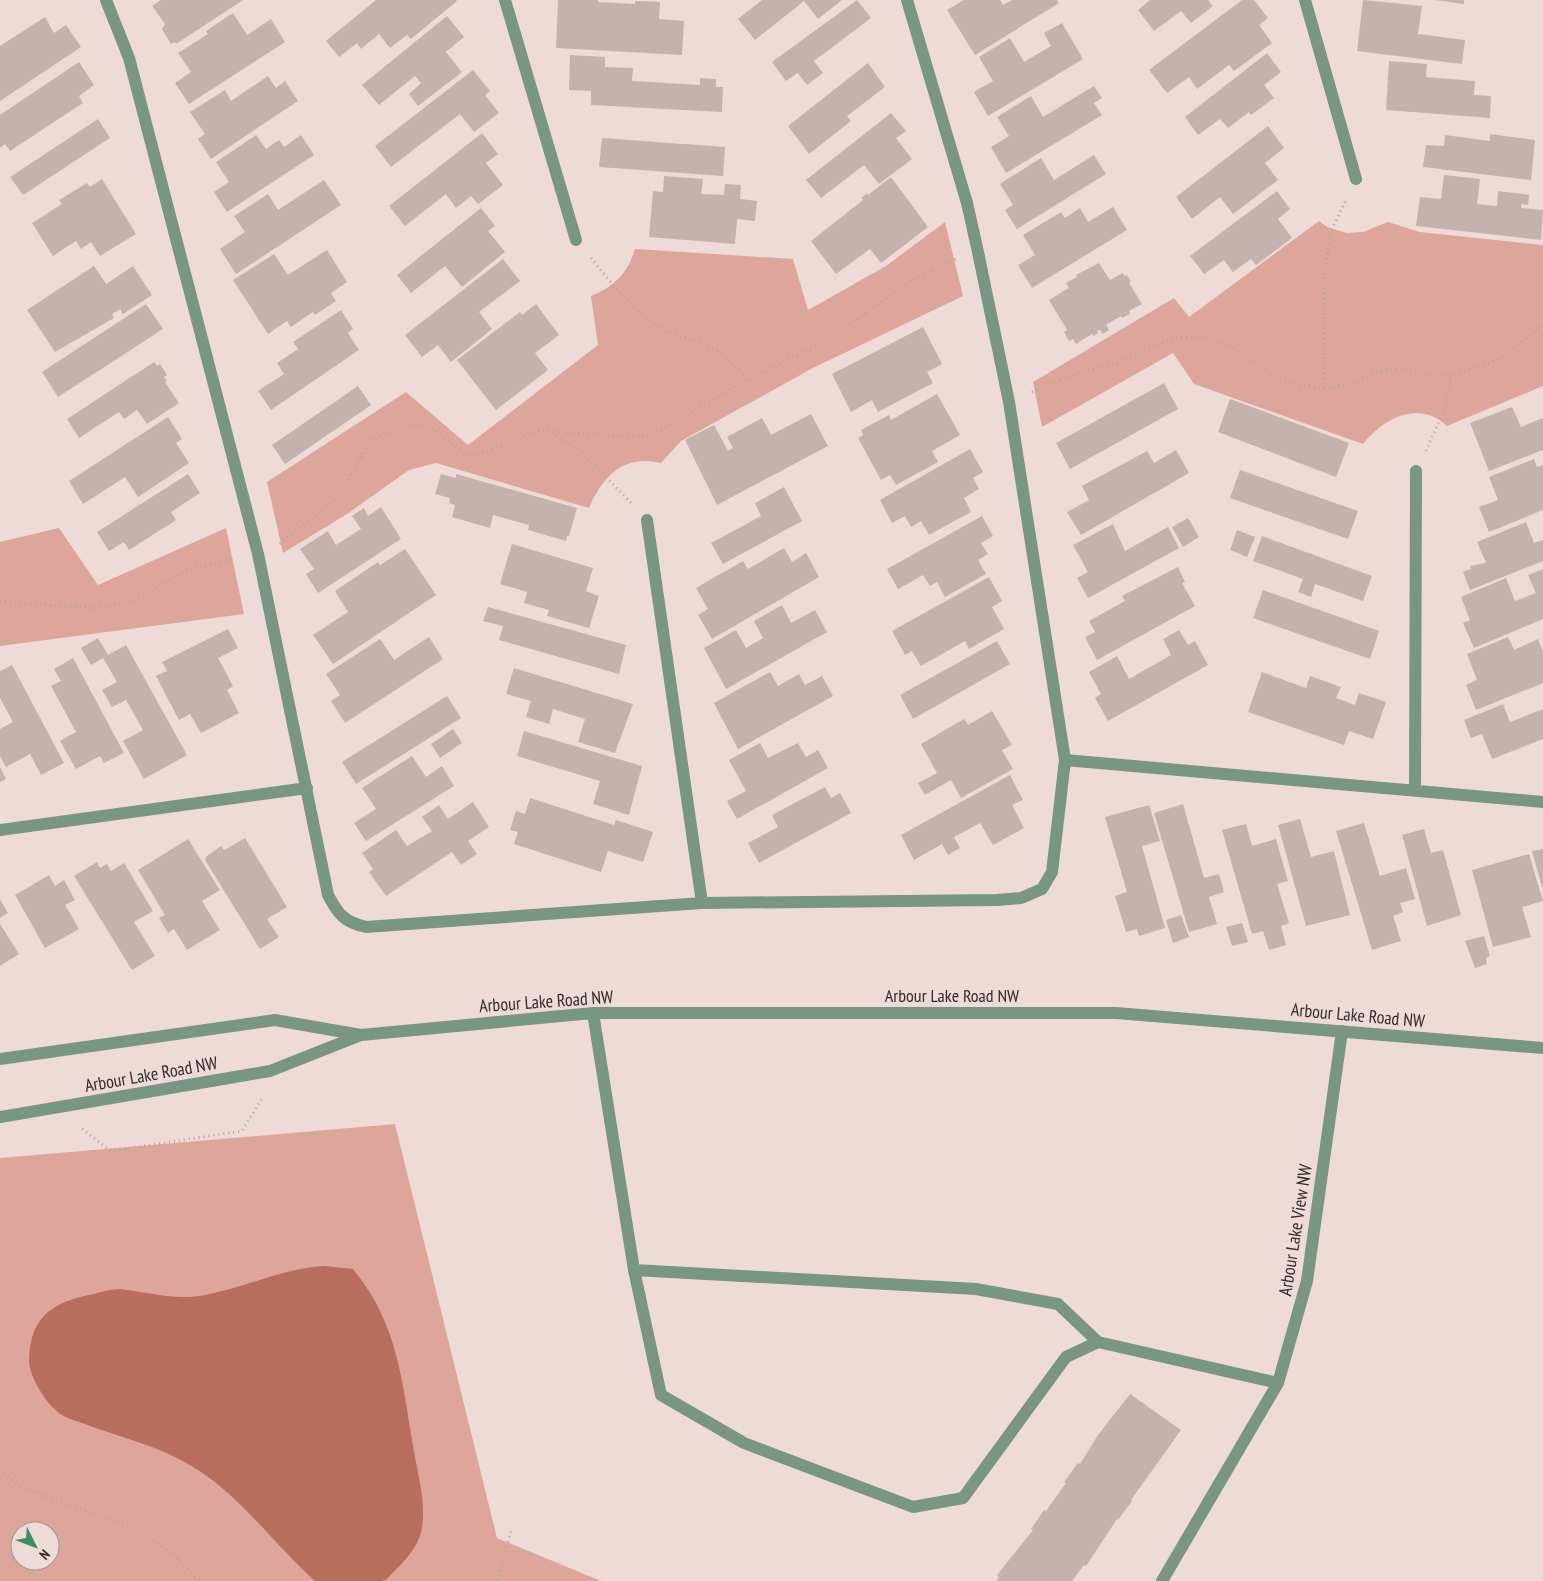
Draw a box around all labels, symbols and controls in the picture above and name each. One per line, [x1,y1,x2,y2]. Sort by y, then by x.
street label: Arbour Lake Road NW [885,984,1019,1007]
street label: Arbour Lake Road NW [478,985,614,1017]
street label: Arbour Lake Road NW [1290,998,1426,1032]
street label: Arbour Lake Road NW [83,1051,219,1097]
street label: Arbour Lake View NW [1273,1162,1317,1298]
north arrow [10,1521,60,1571]
text: N [35,1546,54,1564]

